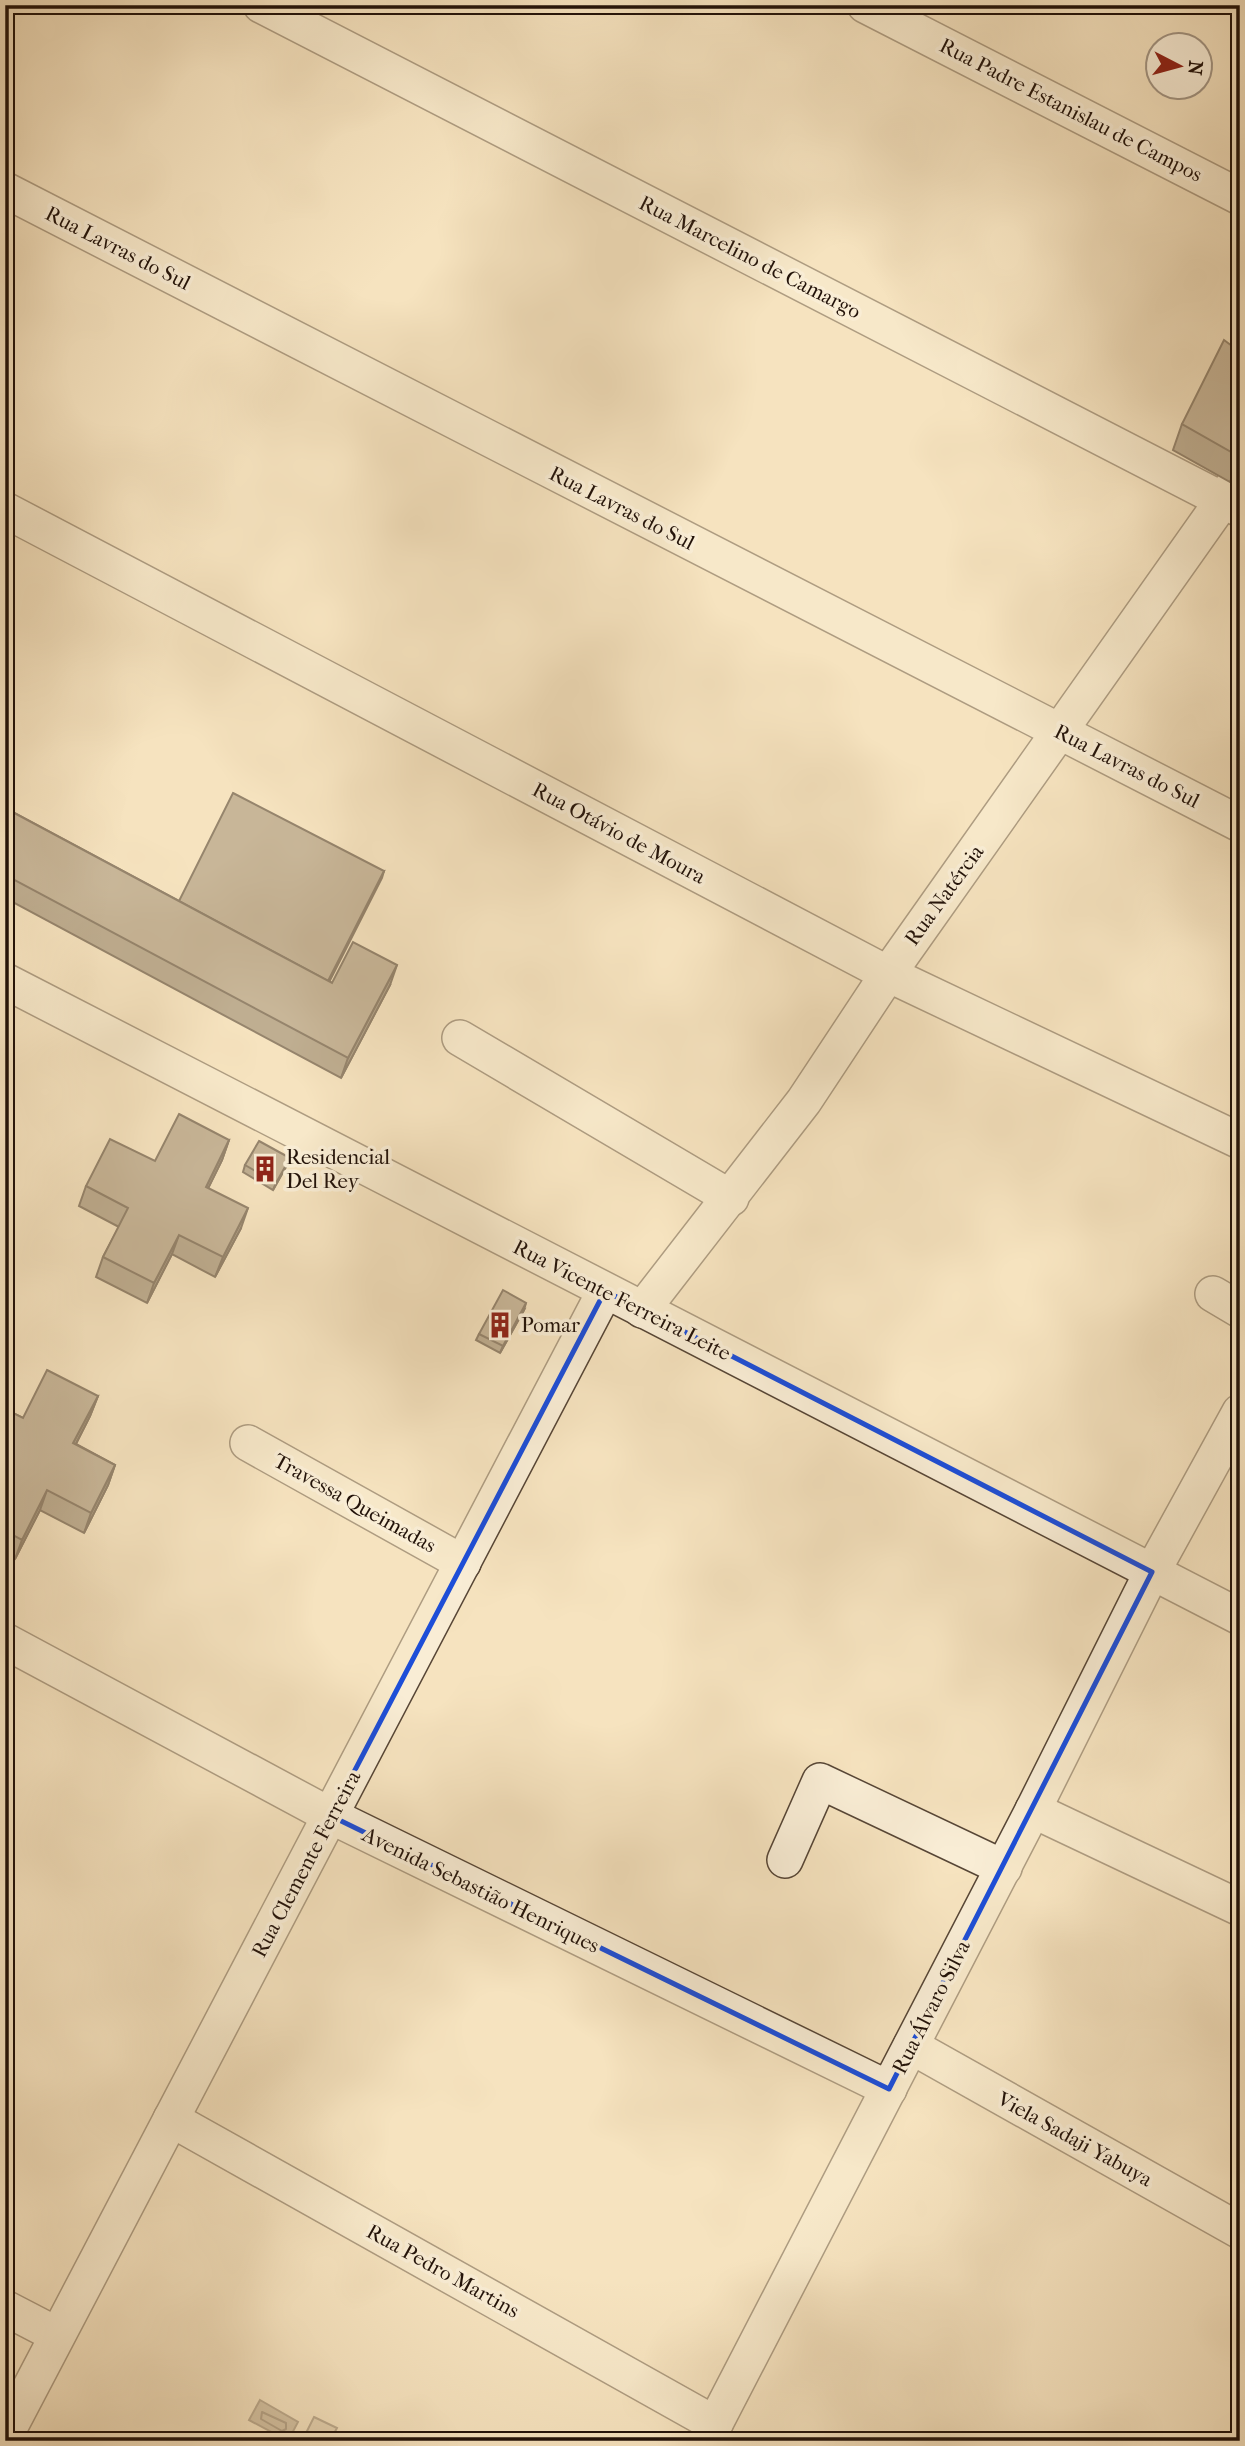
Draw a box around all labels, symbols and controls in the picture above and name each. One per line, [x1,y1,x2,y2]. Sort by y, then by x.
north arrow [1144,32,1214,102]
street label: Rua Padre Estanislau de Campos [936,33,1206,187]
text: N [1183,59,1207,77]
street label: Rua Marcelino de Camargo [635,191,865,323]
street label: Rua Lavras do Sul [41,201,195,295]
street label: Rua Lavras do Sul [545,461,699,555]
street label: Rua Lavras do Sul [1050,719,1204,813]
street label: Rua Otávio de Moura [528,777,710,889]
street label: Rua Natércia [900,840,989,950]
place label: Residencial Del Rey [286,1145,390,1193]
building icon: Residencial Del Rey [250,1154,280,1184]
street label: Rua Vicente Ferreira Leite [509,1235,735,1365]
building icon: Pomar [485,1310,515,1340]
place label: Pomar [521,1313,580,1337]
street label: Travessa Queimadas [270,1448,441,1558]
street label: Rua Clemente Ferreira [247,1766,366,1961]
street label: Avenida Sebastião Henriques [358,1822,604,1958]
street label: Rua Álvaro Silva [887,1936,975,2078]
street label: Viela Sadaji Yabuya [993,2086,1157,2192]
street label: Rua Pedro Martins [363,2219,524,2323]

